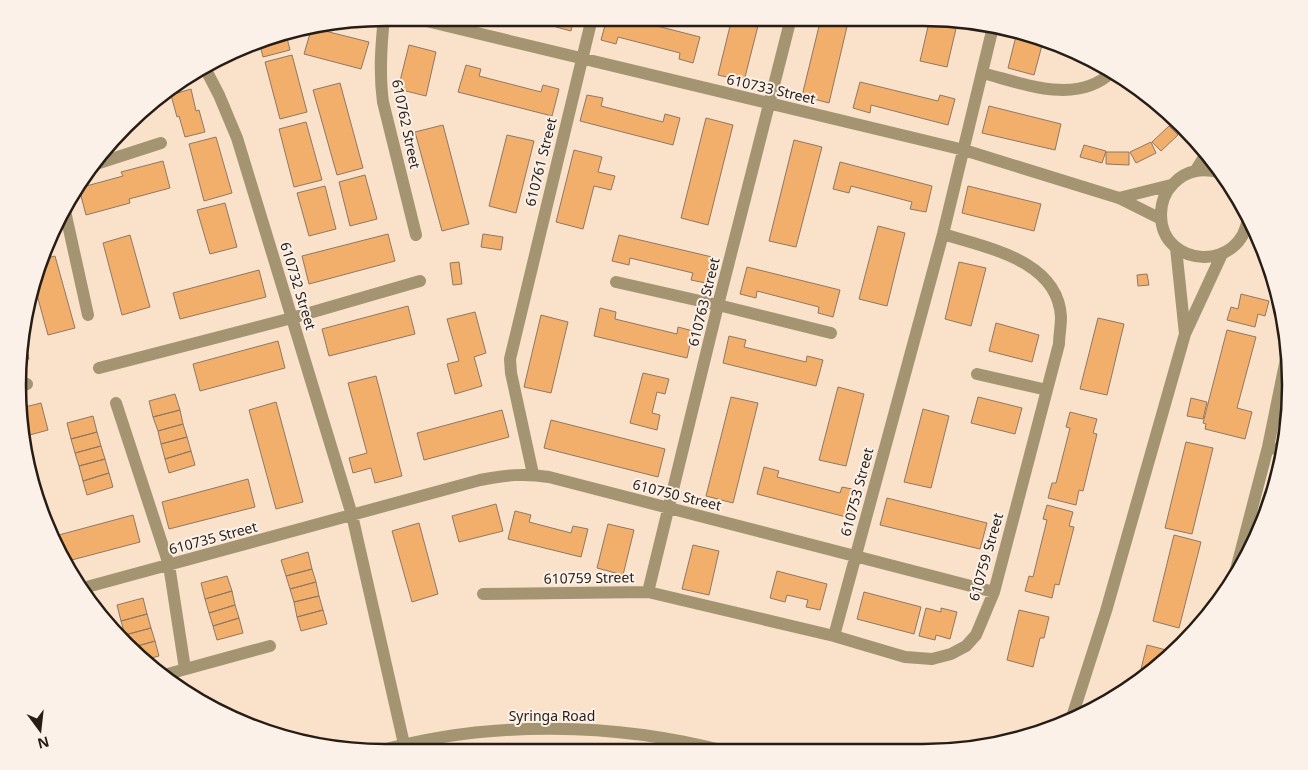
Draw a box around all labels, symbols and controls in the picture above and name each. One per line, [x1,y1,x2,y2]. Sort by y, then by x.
street label: 610733 Street [725,69,817,108]
street label: 610762 Street [388,78,425,170]
street label: 610761 Street [520,116,561,208]
street label: 610732 Street [276,240,321,332]
street label: 610763 Street [683,256,724,348]
street label: 610753 Street [836,446,877,538]
street label: 610750 Street [631,474,723,515]
street label: 610759 Street [964,511,1007,603]
street label: 610735 Street [167,517,259,558]
street label: 610759 Street [543,567,635,588]
north arrow [15,705,65,755]
street label: Syringa Road [509,706,595,725]
text: N [36,732,51,754]

